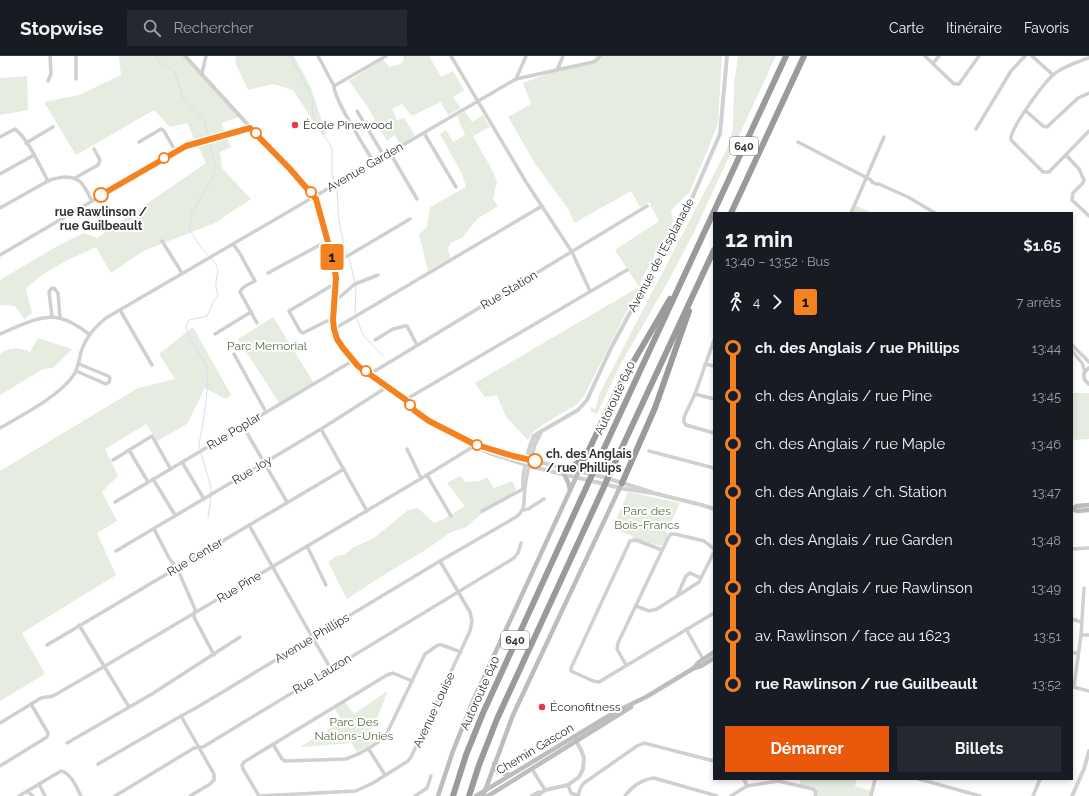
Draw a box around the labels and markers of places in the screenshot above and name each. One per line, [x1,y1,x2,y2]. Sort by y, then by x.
place label: École Pinewood [303,118,392,132]
marker: École Pinewood [290,120,300,130]
unlabelled marker [250,127,262,139]
unlabelled marker [158,152,170,164]
unlabelled marker [305,186,317,198]
marker: rue Rawlinson / rue Guilbeault [93,187,109,203]
place label: rue Rawlinson / rue Guilbeault [55,205,148,233]
unlabelled marker [360,365,372,377]
unlabelled marker [404,399,416,411]
unlabelled marker [471,439,483,451]
place label: ch. des Anglais / rue Phillips [546,447,632,475]
marker: ch. des Anglais / rue Phillips [527,453,543,469]
place label: Éconofitness [550,700,621,714]
marker: Éconofitness [537,702,547,712]

